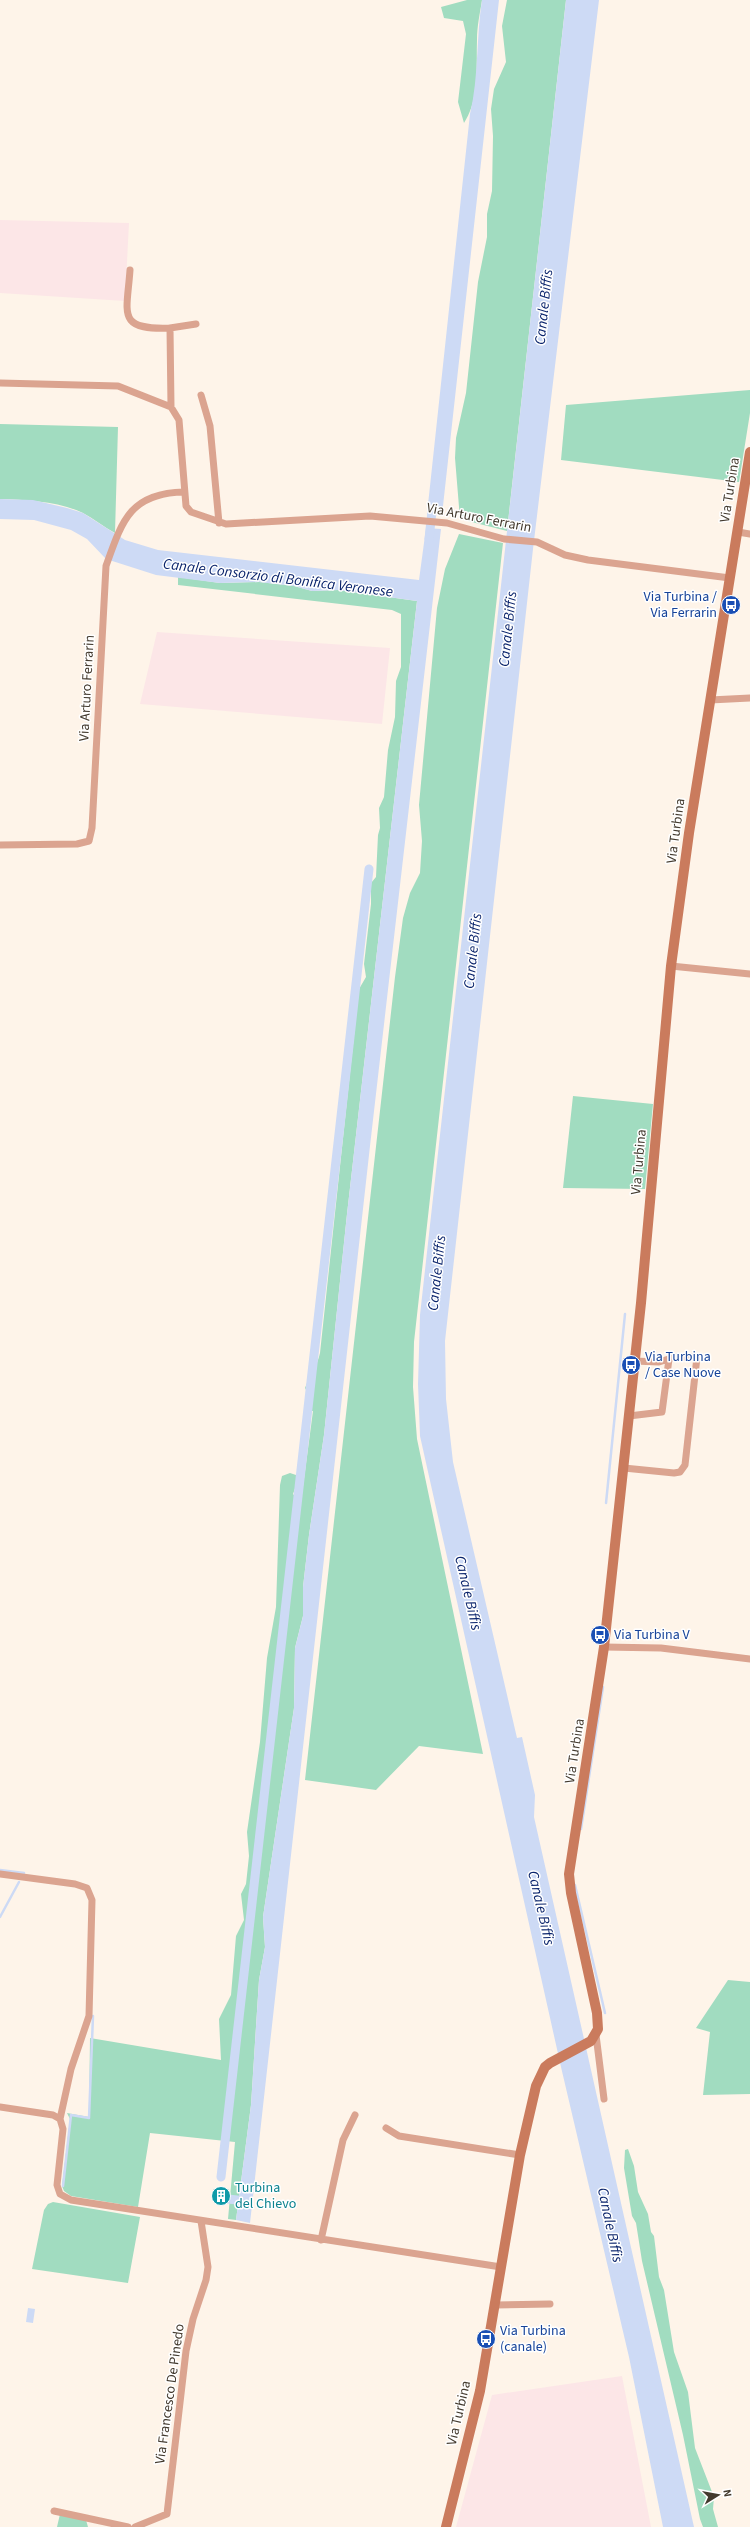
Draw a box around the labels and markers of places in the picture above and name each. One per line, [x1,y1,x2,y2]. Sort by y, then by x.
place label: Via Turbina / Via Ferrarin [644,587,717,623]
bus stop icon: Via Turbina / Via Ferrarin [720,594,742,616]
place label: Via Turbina / Case Nuove [645,1347,721,1383]
bus stop icon: Via Turbina / Case Nuove [620,1354,642,1376]
bus stop icon: Via Turbina V [589,1624,611,1646]
place label: Via Turbina V [614,1625,691,1645]
place label: Turbina del Chievo [235,2178,296,2214]
building icon: Turbina del Chievo [210,2185,232,2207]
place label: Via Turbina (canale) [500,2321,566,2357]
bus stop icon: Via Turbina (canale) [475,2328,497,2350]

